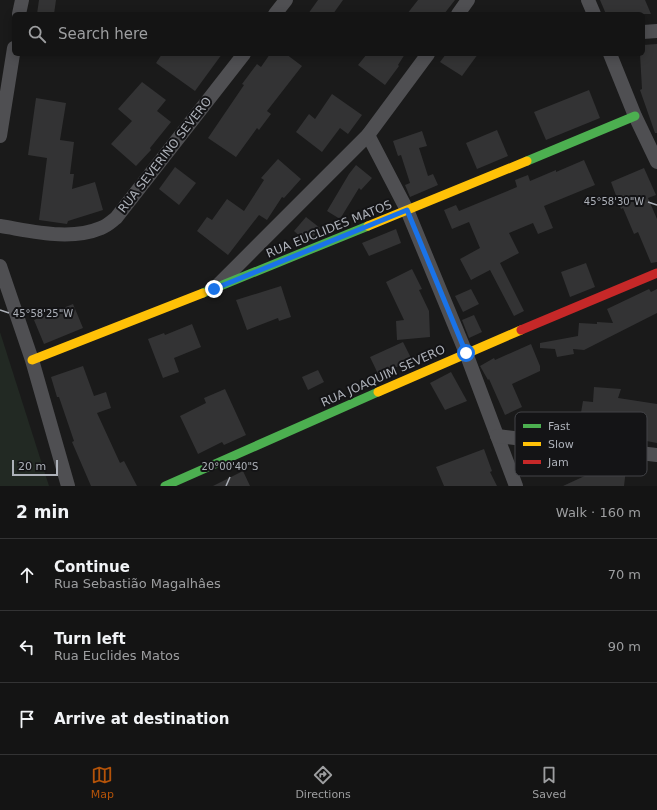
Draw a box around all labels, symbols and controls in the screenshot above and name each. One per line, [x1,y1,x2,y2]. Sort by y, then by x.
search box [12,12,645,56]
icon: search [26,23,48,45]
text: Search here [58,25,148,43]
street label: RUA SEVERINO SEVERO [115,94,215,216]
text: 45°58'30"W [584,196,644,207]
street label: RUA EUCLIDES MATOS [264,197,394,261]
route end [205,280,223,298]
text: 45°58'25"W [13,308,73,319]
street label: RUA JOAQUIM SEVERO [319,342,447,410]
route start [457,344,475,362]
legend [515,412,647,476]
text: Fast [548,420,571,433]
text: Slow [548,438,574,451]
text: Jam [547,456,569,469]
scale bar [12,458,58,477]
text: 20 m [18,460,46,473]
text: 20°00'40"S [202,461,258,472]
text: 2 min [16,502,69,522]
text: Walk · 160 m [556,505,641,520]
text: Continue [54,558,130,576]
icon: ahead [16,564,38,586]
text: 70 m [608,567,641,582]
text: Rua Sebastião Magalhâes [54,576,221,591]
text: Turn left [54,630,126,648]
icon: left [16,636,38,658]
text: 90 m [608,639,641,654]
text: Rua Euclides Matos [54,648,180,663]
icon: arrive [16,708,38,730]
text: Arrive at destination [54,710,229,728]
tab: Map [91,764,114,801]
tab: Directions [295,764,351,801]
tab: Saved [532,764,566,801]

